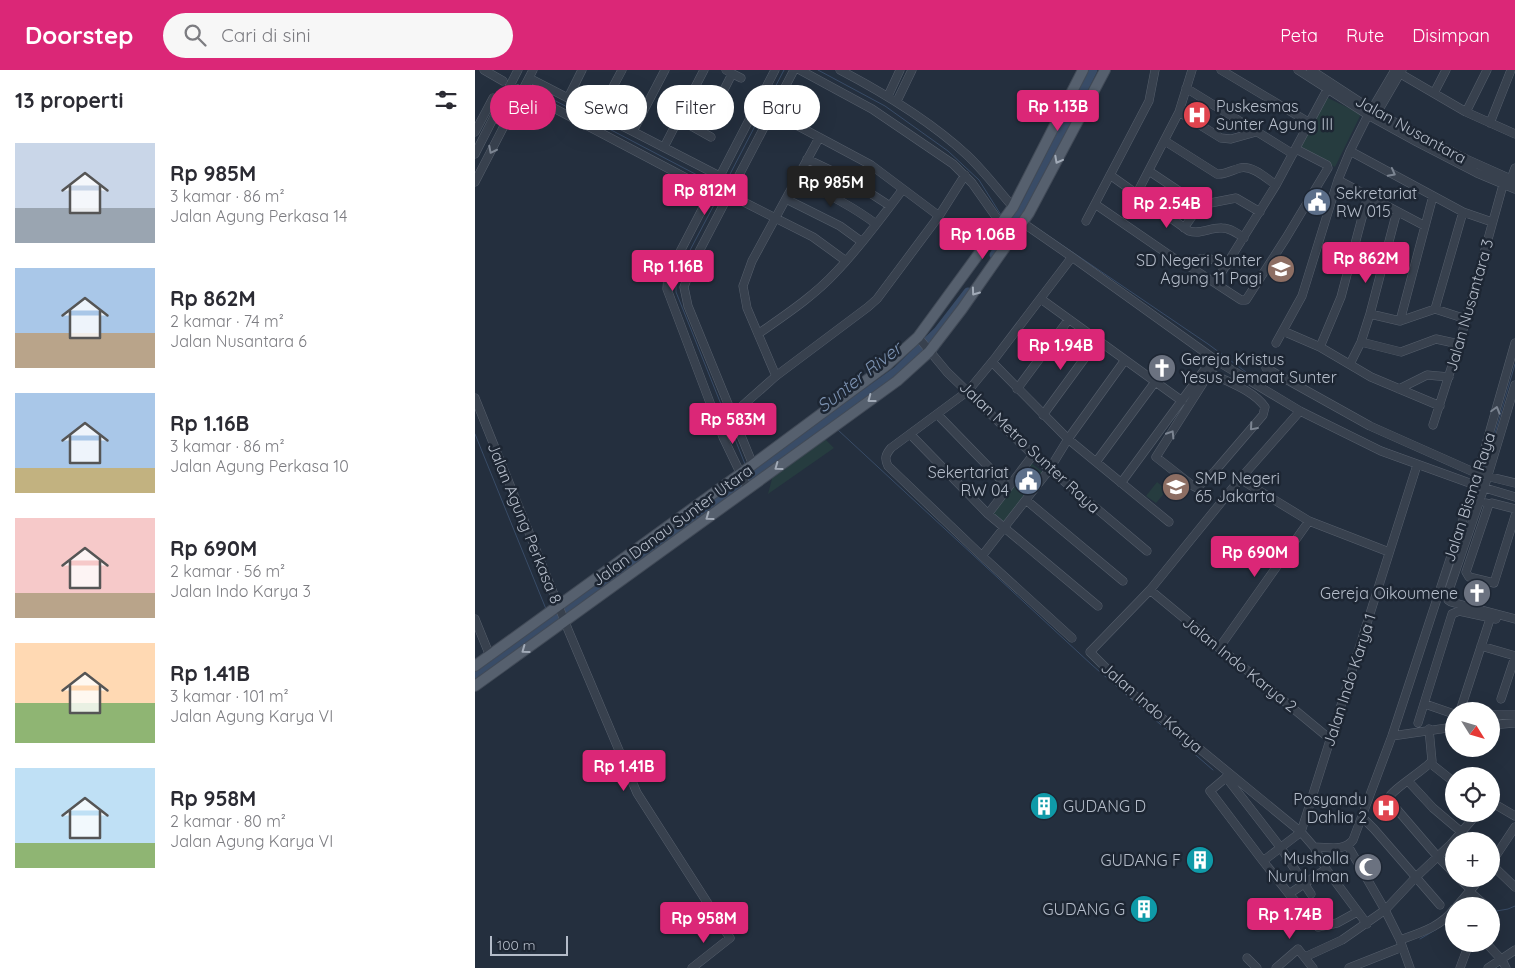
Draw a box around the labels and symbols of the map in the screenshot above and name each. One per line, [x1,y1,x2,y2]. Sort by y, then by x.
pin: Rp 1.13B [1006,90,1110,132]
street label: Jalan Nusantara [1352,90,1470,168]
place label: Puskesmas Sunter Agung III [1216,96,1333,134]
hospital icon: Puskesmas Sunter Agung III [1182,100,1212,130]
one-way arrow [488,145,498,154]
one-way arrow [1054,154,1064,163]
pin: Rp 985M [785,166,877,208]
one-way arrow [1386,167,1395,177]
pin: Rp 812M [659,174,751,216]
place label: Sekretariat RW 015 [1336,183,1417,221]
pin: Rp 2.54B [1115,186,1219,229]
public building icon: Sekretariat RW 015 [1302,187,1332,217]
pin: Rp 1.06B [931,218,1035,260]
street label: Jalan Nusantara 3 [1441,237,1497,373]
pin: Rp 862M [1320,242,1412,284]
pin: Rp 1.16B [621,250,725,292]
place label: SD Negeri Sunter Agung 11 Pagi [1136,250,1262,288]
school or university icon: SD Negeri Sunter Agung 11 Pagi [1266,254,1296,284]
one-way arrow [972,286,981,296]
pin: Rp 1.94B [1009,328,1113,371]
water label: Sunter River [812,336,908,417]
place label: Gereja Kristus Yesus Jemaat Sunter [1181,349,1337,387]
church icon: Gereja Kristus Yesus Jemaat Sunter [1147,353,1177,383]
street label: Jalan Metro Sunter Raya [956,377,1104,517]
one-way arrow [867,393,877,402]
pin: Rp 583M [687,402,779,445]
one-way arrow [1491,406,1501,415]
one-way arrow [1250,421,1259,430]
one-way arrow [1164,430,1174,439]
street label: Jalan Bisma Raya [1439,430,1499,564]
street label: Jalan Agung Perkasa 8 [484,440,566,606]
street label: Jalan Danau Sunter Utara [588,460,756,590]
one-way arrow [774,461,784,470]
place label: Sekertariat RW 04 [928,462,1009,500]
public building icon: Sekertariat RW 04 [1013,466,1043,496]
place label: SMP Negeri 65 Jakarta [1195,468,1280,506]
school or university icon: SMP Negeri 65 Jakarta [1161,472,1191,502]
one-way arrow [705,511,715,520]
pin: Rp 690M [1209,536,1301,578]
church icon: Gereja Oikoumene [1462,578,1492,608]
place label: Gereja Oikoumene [1320,583,1458,603]
street label: Jalan Indo Karya 1 [1318,611,1380,749]
street label: Jalan Indo Karya 2 [1179,612,1301,716]
one-way arrow [521,644,531,653]
street label: Jalan Indo Karya [1097,657,1207,757]
north arrow [1445,702,1500,758]
pin: Rp 1.41B [572,750,676,792]
place label: Posyandu Dahlia 2 [1293,789,1367,827]
building icon: GUDANG D [1029,791,1059,821]
hospital icon: Posyandu Dahlia 2 [1371,793,1401,823]
place label: GUDANG D [1063,796,1146,816]
building icon: GUDANG F [1185,845,1215,875]
place label: Musholla Nurul Iman [1267,848,1349,886]
place label: GUDANG F [1101,850,1181,870]
mosque icon: Musholla Nurul Iman [1353,852,1383,882]
building icon: GUDANG G [1129,894,1159,924]
pin: Rp 1.74B [1238,898,1342,940]
place label: GUDANG G [1042,899,1125,919]
pin: Rp 958M [658,902,750,944]
scale bar [490,933,567,956]

